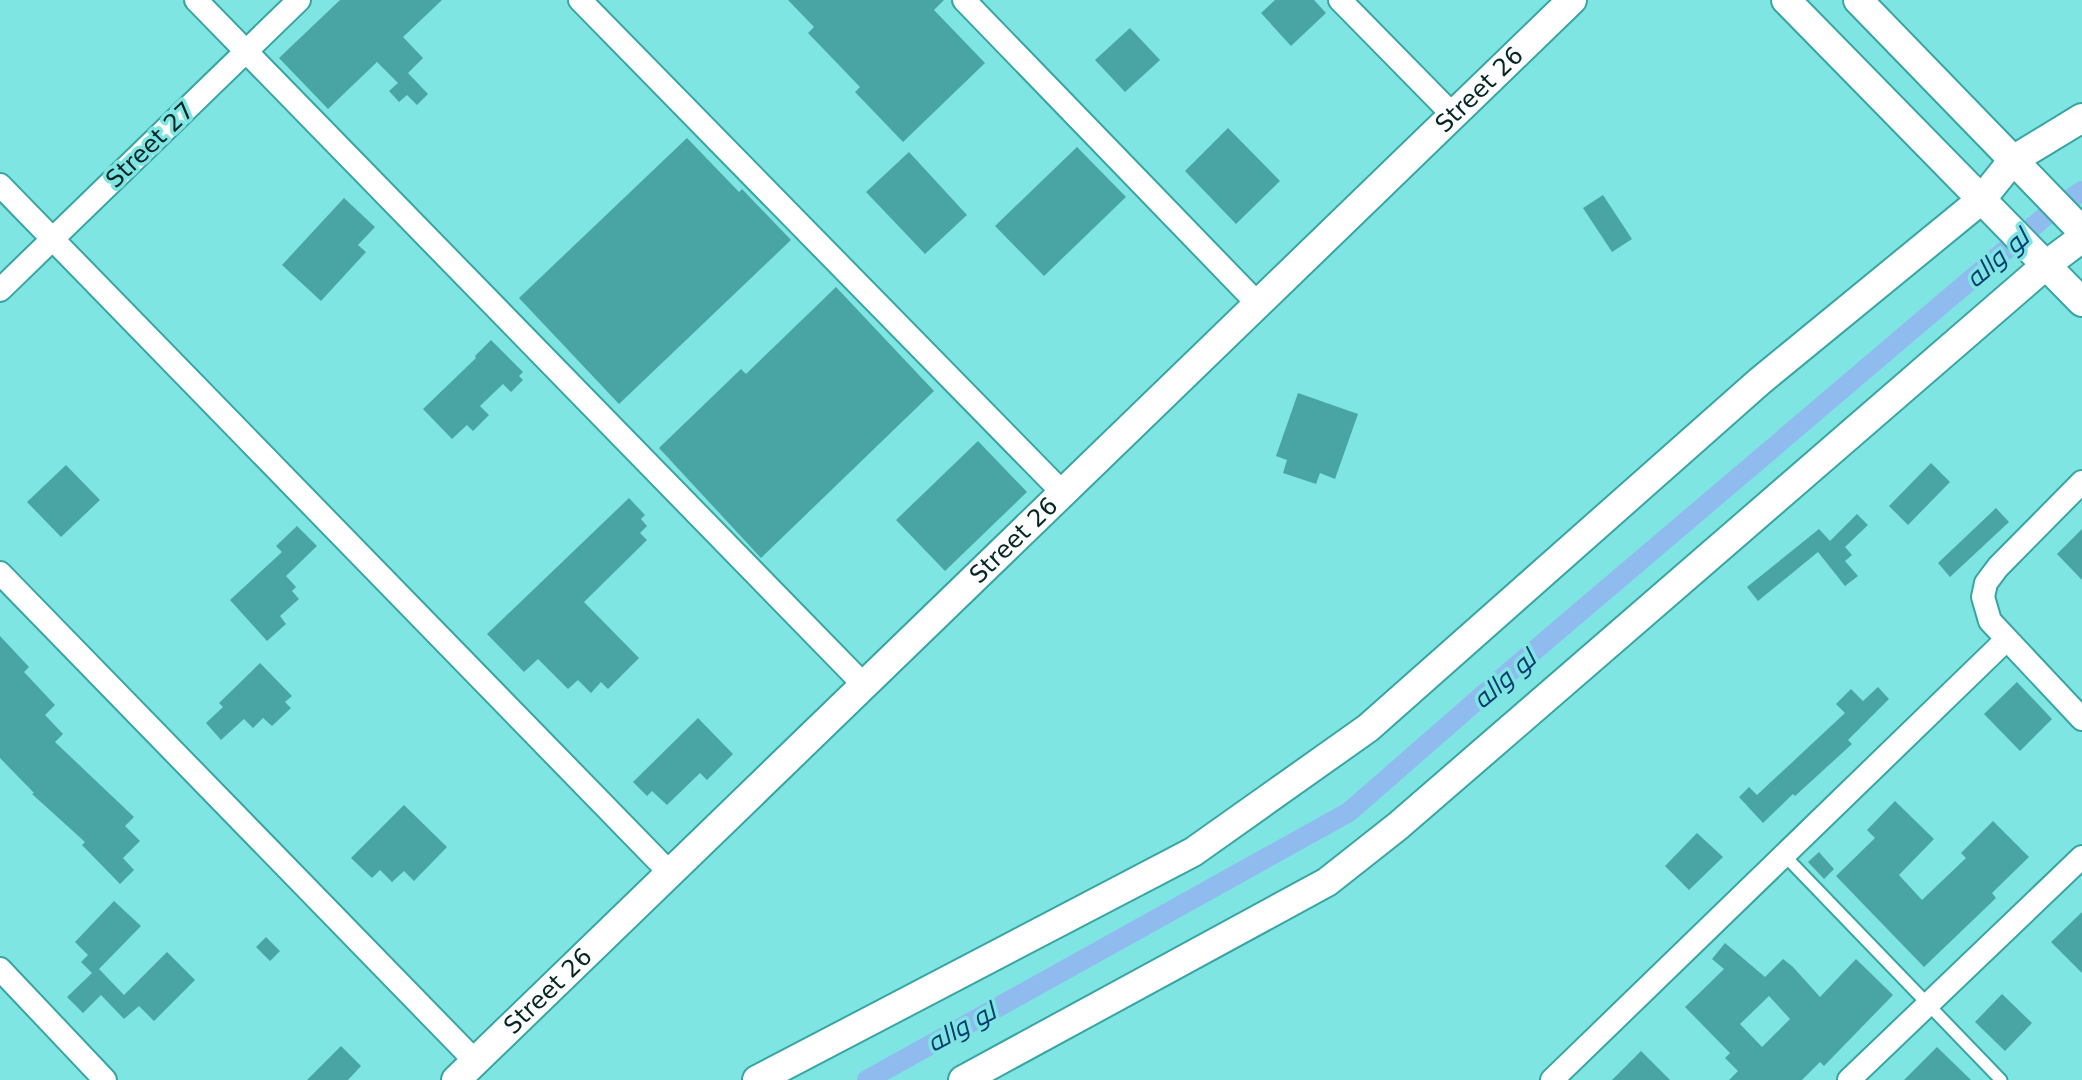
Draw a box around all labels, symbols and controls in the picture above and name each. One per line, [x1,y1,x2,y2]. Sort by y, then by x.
street label: Street 26 [1430,41,1529,138]
street label: Street 27 [100,96,200,194]
water label: لو واله [1959,221,2037,294]
street label: Street 26 [964,492,1063,589]
water label: لو واله [1466,642,1544,715]
street label: Street 26 [498,942,598,1040]
water label: لو واله [921,995,1003,1058]

